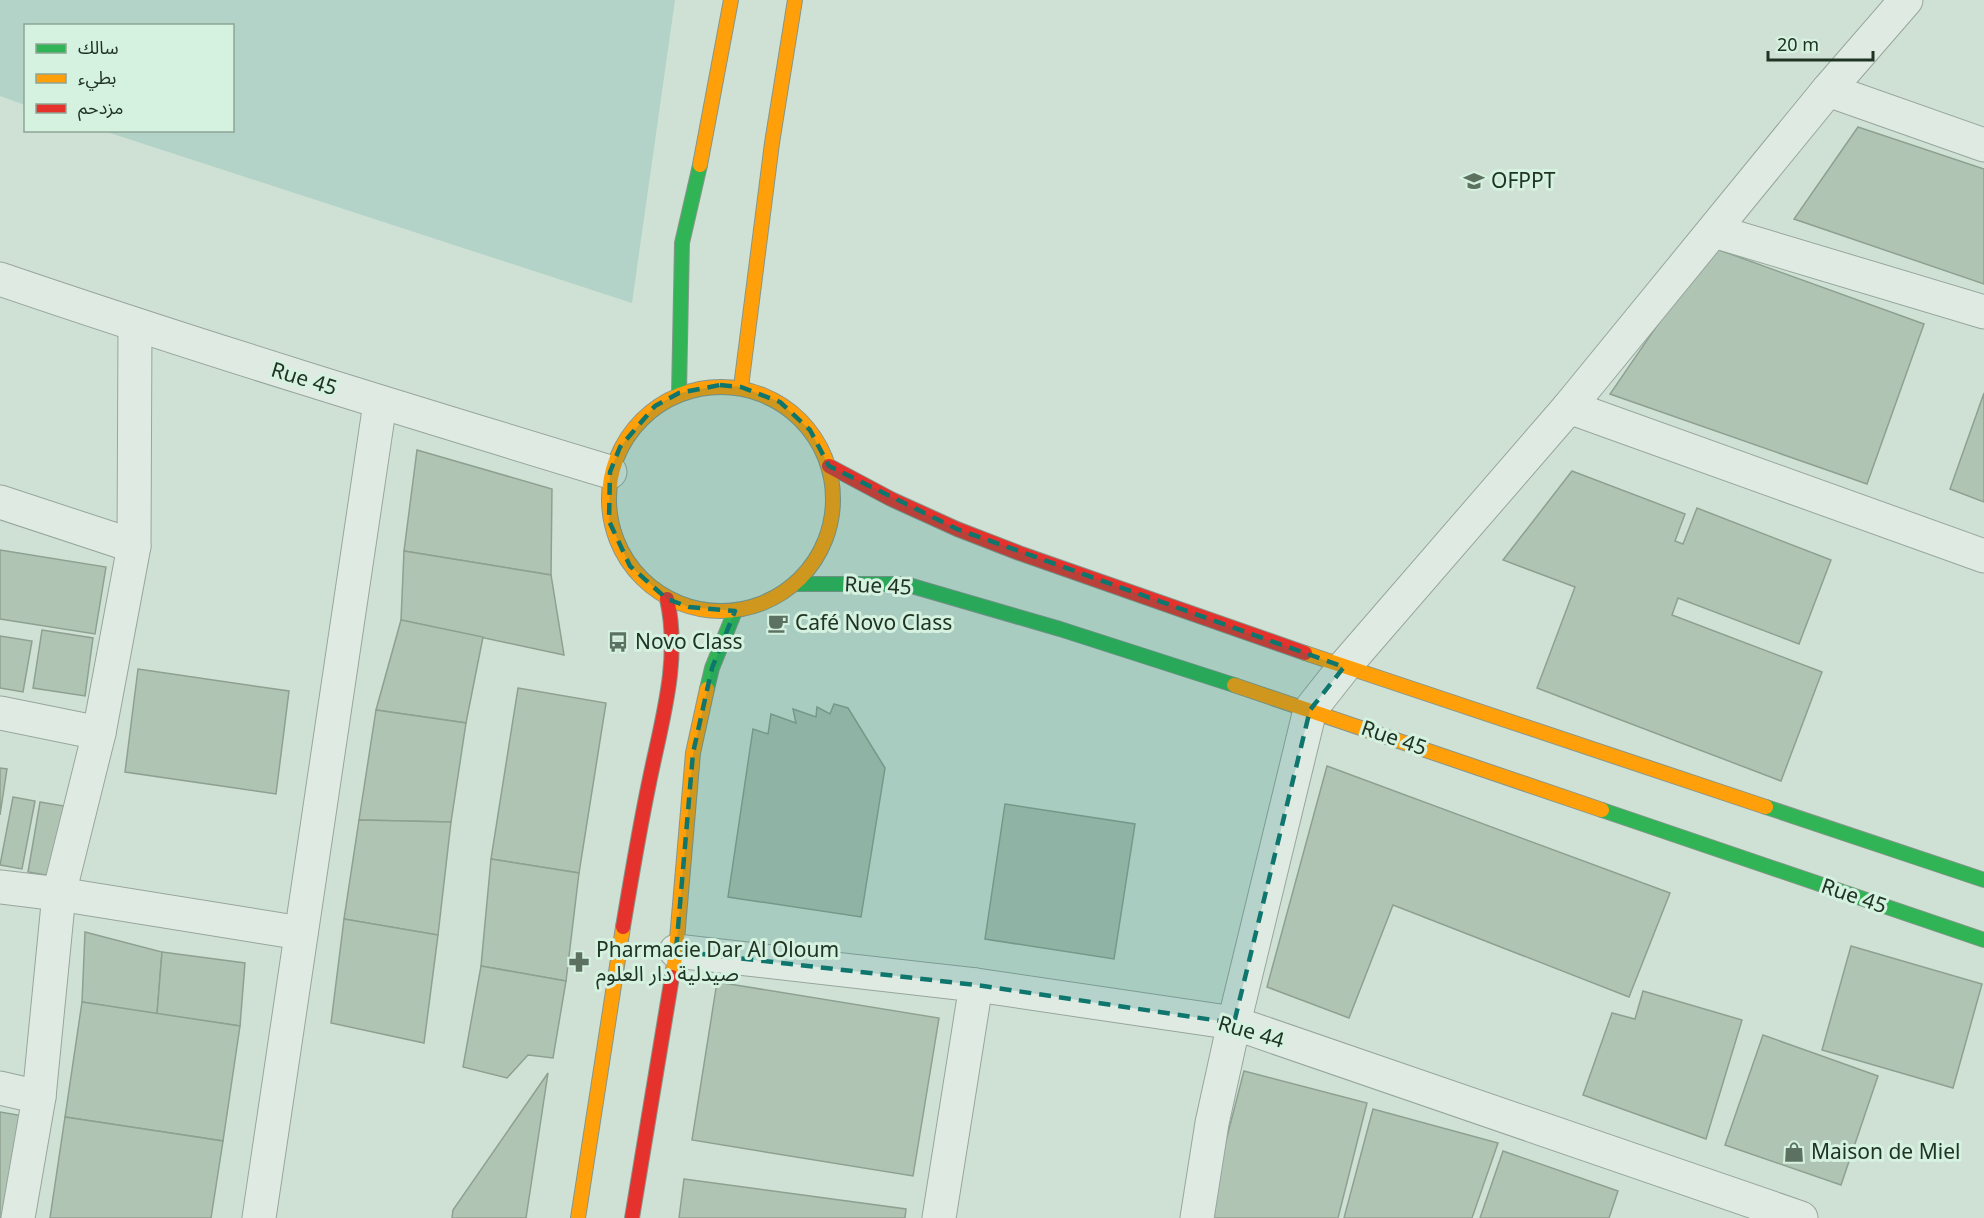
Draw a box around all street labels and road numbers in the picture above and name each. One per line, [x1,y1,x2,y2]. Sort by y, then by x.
street label: Rue 45 [265,348,343,410]
street label: Rue 45 [843,562,913,610]
street label: Rue 45 [1355,706,1433,770]
street label: Rue 45 [1815,864,1893,928]
street label: Rue 44 [1213,1002,1289,1062]

